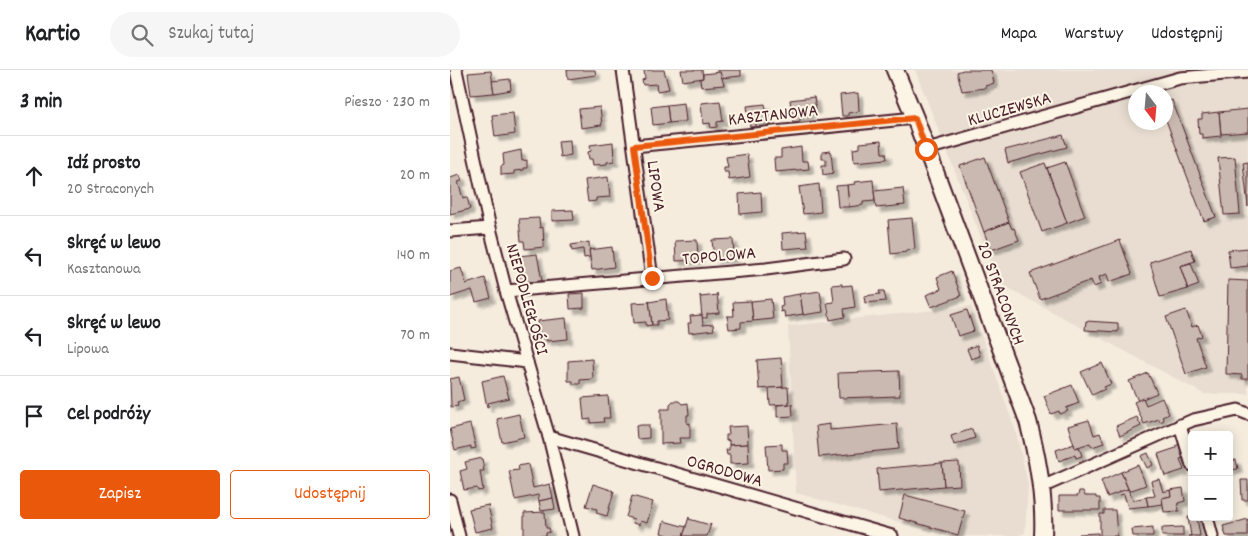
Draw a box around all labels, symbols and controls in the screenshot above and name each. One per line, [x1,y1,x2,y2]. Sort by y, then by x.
search box [110,12,460,57]
text: Kartio [25,18,80,52]
icon: search [128,21,156,49]
text: Szukaj tutaj [168,21,254,48]
text: Mapa [1001,22,1037,47]
text: Warstwy [1065,22,1123,47]
text: Udostępnij [1151,22,1223,47]
north arrow [1128,85,1173,130]
street label: KLUCZEWSKA [965,87,1055,134]
text: 3 min [20,88,62,118]
text: Pieszo · 230 m [344,91,430,114]
street label: KASZTANOWA [727,99,820,134]
route start [915,138,938,161]
text: Idź prosto [67,151,140,178]
street label: LIPOWA [639,159,671,214]
icon: ahead [20,162,48,190]
text: 20 m [400,164,430,187]
text: 20 Straconych [67,178,154,201]
text: Skręć w lewo [67,231,161,258]
street label: 20 STRACONYCH [969,239,1030,349]
street label: NIEPODLEGŁOŚCI [498,241,554,359]
icon: left [20,242,48,270]
street label: TOPOLOWA [681,242,757,273]
text: 140 m [396,244,430,267]
text: Kasztanowa [67,258,140,281]
route end [641,267,664,290]
text: Skręć w lewo [67,311,161,338]
icon: left [20,322,48,350]
text: 70 m [400,324,430,347]
text: Lipowa [67,338,109,361]
icon: arrive [20,402,48,430]
text: Cel podróży [67,402,150,429]
map controls [1188,431,1233,521]
button: + [1188,431,1233,476]
street label: OGRODOWA [683,450,766,495]
button: Zapisz [20,470,220,519]
button: Udostępnij [230,470,430,519]
button: − [1188,476,1233,521]

